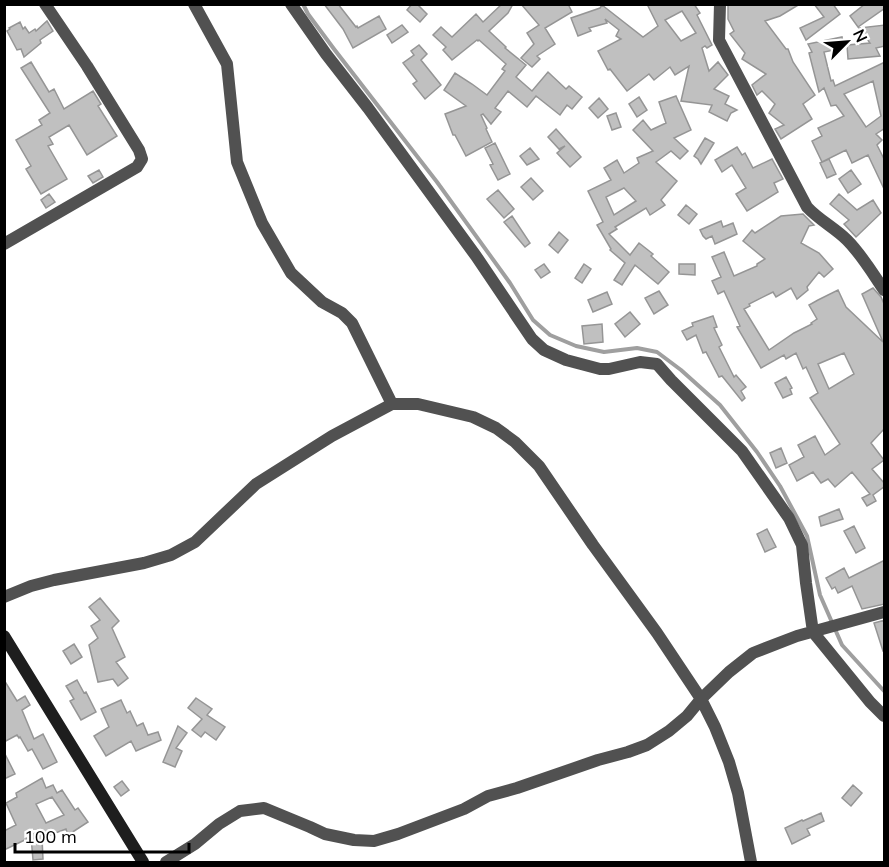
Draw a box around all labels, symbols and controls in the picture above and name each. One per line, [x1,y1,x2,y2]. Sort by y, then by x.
north arrow [817,12,877,72]
text: N [849,26,872,45]
scale bar [15,816,189,854]
text: 100 m [24,825,77,848]

